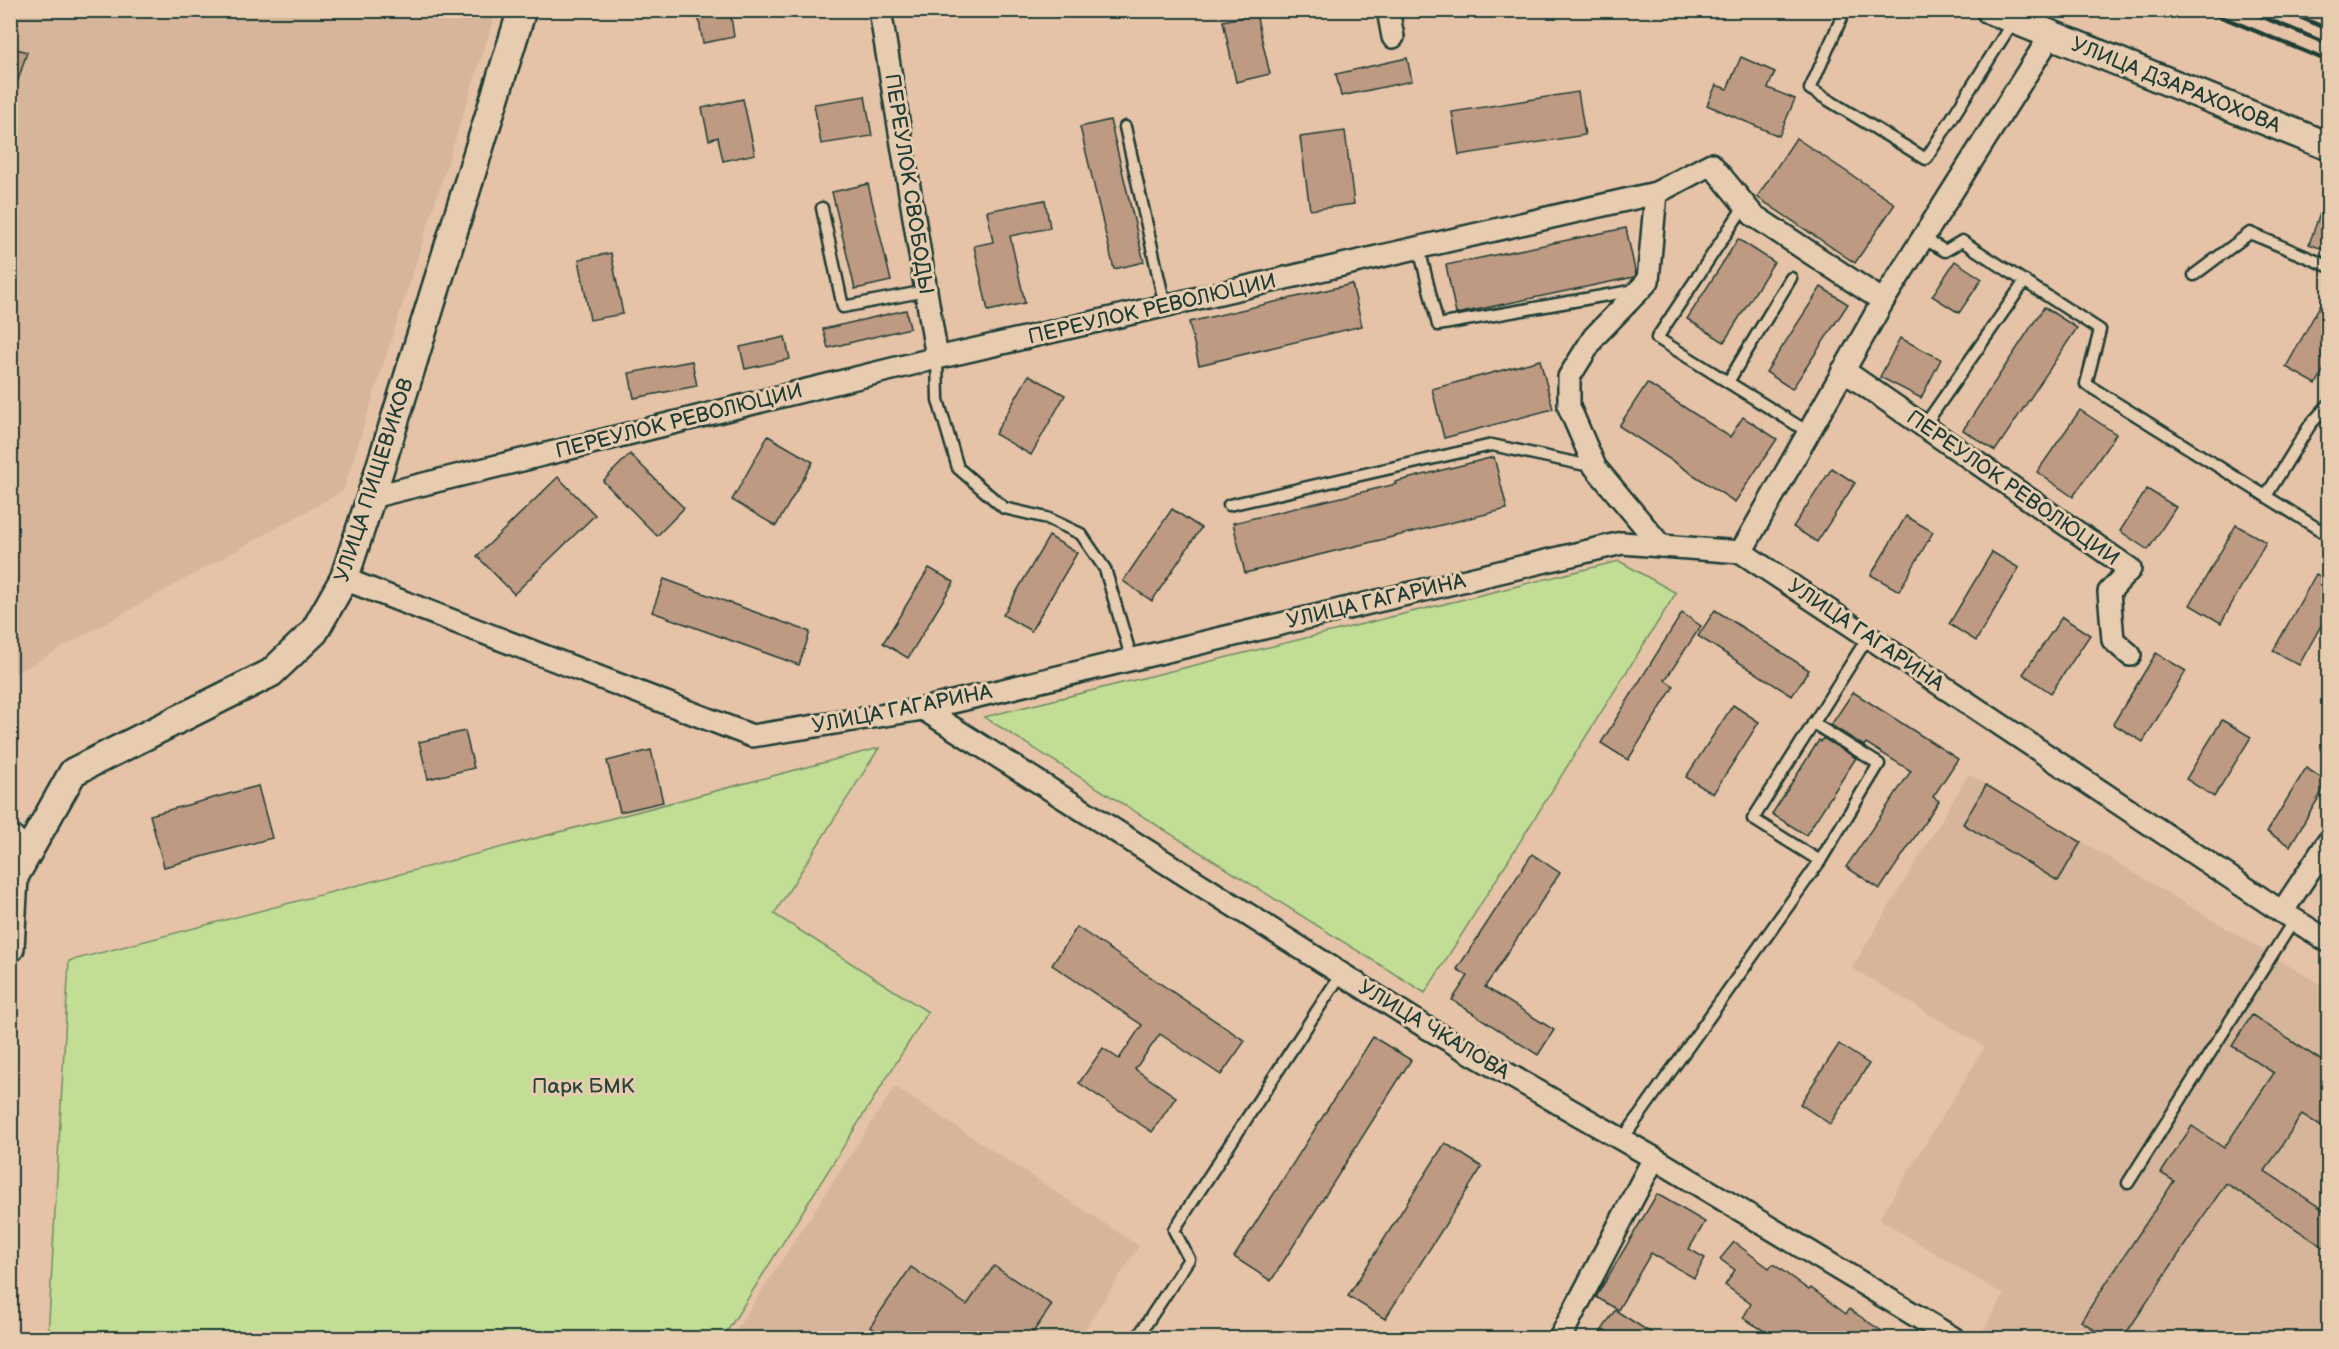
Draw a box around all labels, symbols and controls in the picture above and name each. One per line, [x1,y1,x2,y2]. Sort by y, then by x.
street label: УЛИЦА ДЗАРАХОХОВА [2068,32,2284,139]
street label: ПЕРЕУЛОК СВОБОДЫ [879,72,939,296]
street label: ПЕРЕУЛОК РЕВОЛЮЦИИ [1026,268,1278,350]
street label: УЛИЦА ПИЩЕВИКОВ [329,375,419,585]
street label: ПЕРЕУЛОК РЕВОЛЮЦИИ [553,378,805,464]
street label: ПЕРЕУЛОК РЕВОЛЮЦИИ [1902,405,2124,571]
street label: УЛИЦА ГАГАРИНА [1284,568,1468,634]
street label: УЛИЦА ГАГАРИНА [1783,574,1949,697]
street label: УЛИЦА ГАГАРИНА [810,679,994,739]
street label: УЛИЦА ЧКАЛОВА [1354,975,1514,1085]
park label: Парк БМК [532,1074,635,1099]

